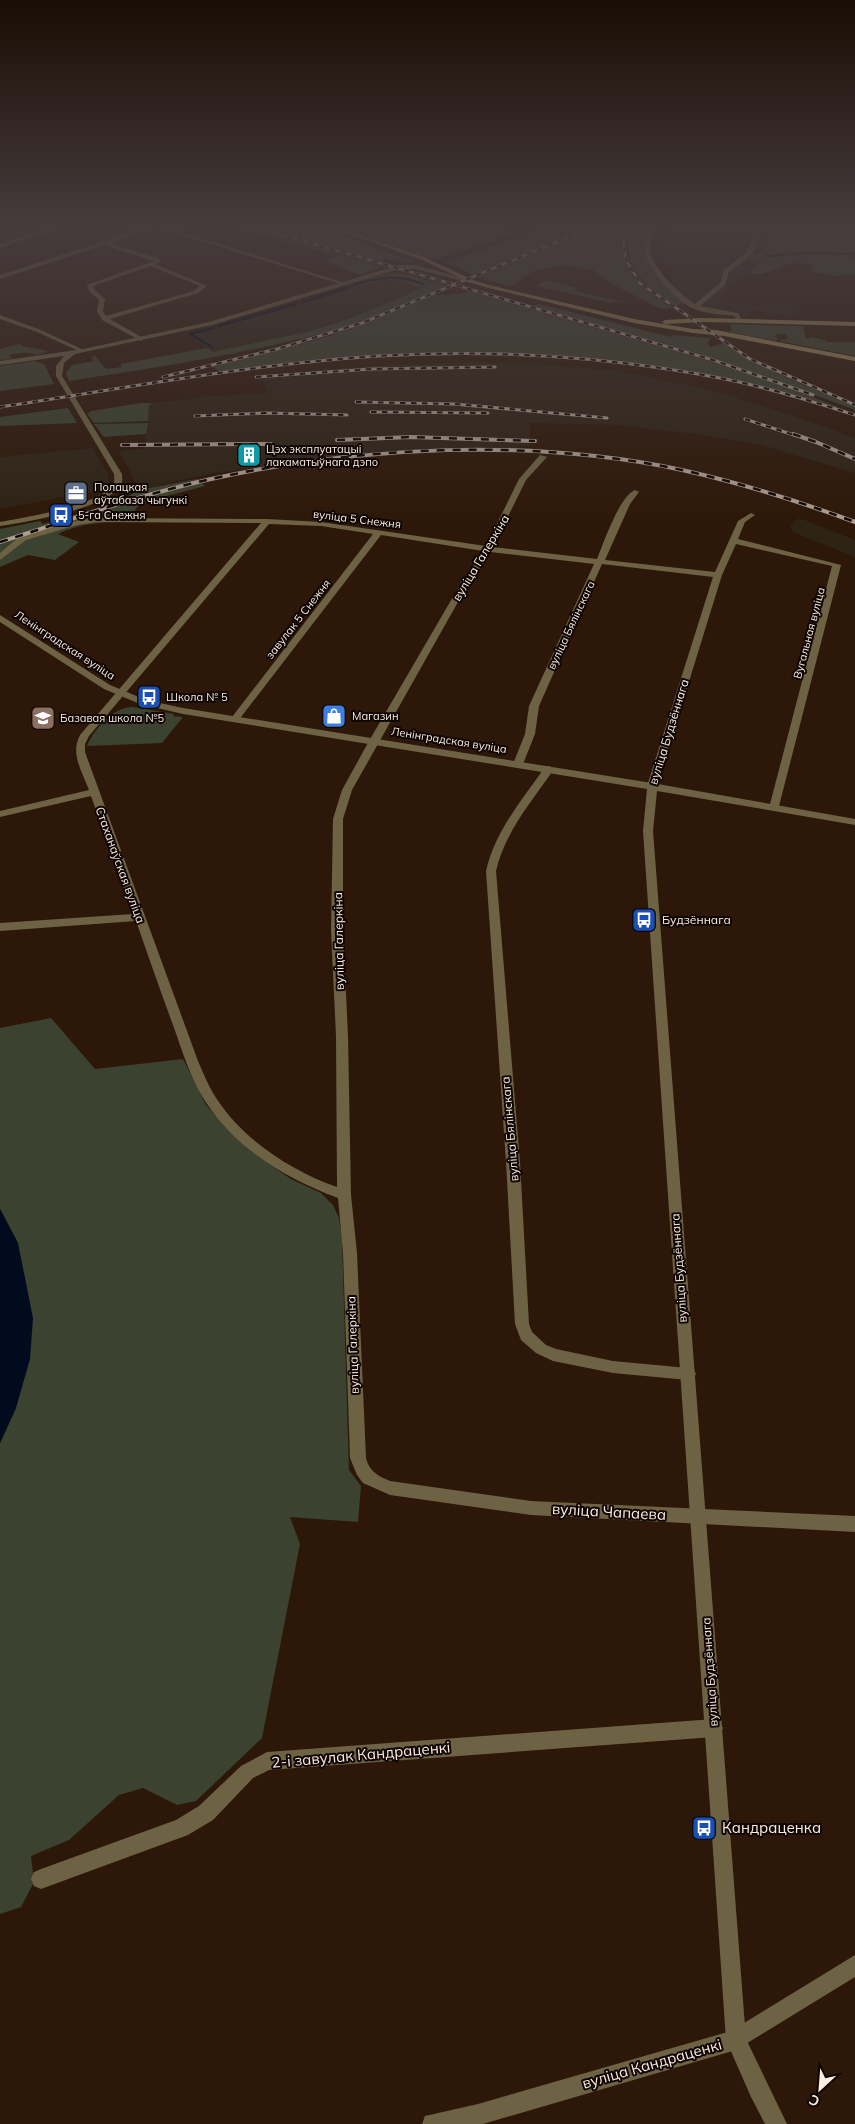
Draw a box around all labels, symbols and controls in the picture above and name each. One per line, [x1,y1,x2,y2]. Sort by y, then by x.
building icon: Цэх эксплуатацыі лакаматыўнага дэпо [236,442,262,468]
place label: Цэх эксплуатацыі лакаматыўнага дэпо [266,442,378,469]
office icon: Полацкая аўтабаза чыгункі [63,480,89,506]
place label: Полацкая аўтабаза чыгункі [94,480,187,507]
bus stop icon: 5-га Снежня [48,502,74,528]
street label: вуліца 5 Снежня [312,507,402,531]
place label: 5-га Снежня [78,508,146,522]
street label: вуліца Галеркіна [449,512,512,604]
street label: завулак 5 Снежня [263,576,333,662]
street label: вуліца Бялінскага [544,578,598,672]
street label: Вугальная вуліца [790,586,828,680]
street label: Ленінградская вуліца [12,607,118,683]
street label: вуліца Будзённага [645,677,692,786]
bus stop icon: Школа № 5 [136,684,162,710]
place label: Школа № 5 [166,690,228,704]
shop icon: Магазин [321,703,347,729]
school or university icon: Базавая школа №5 [30,705,56,731]
place label: Магазин [352,709,398,723]
place label: Базавая школа №5 [60,711,164,725]
street label: Ленінградская вуліца [390,724,508,756]
street label: Стаханаўская вуліца [92,805,149,925]
street label: вуліца Галеркіна [330,892,347,990]
bus stop icon: Будзённага [631,907,657,933]
place label: Будзённага [662,912,731,927]
street label: вуліца Бялінскага [497,1076,522,1182]
street label: вуліца Будзённага [667,1213,690,1323]
street label: вуліца Галеркіна [343,1296,362,1394]
street label: вуліца Чапаева [551,1499,667,1524]
street label: вуліца Будзённага [698,1617,721,1727]
street label: 2-і завулак Кандраценкі [271,1737,451,1772]
bus stop icon: Кандраценка [691,1815,717,1841]
place label: Кандраценка [722,1818,821,1837]
street label: вуліца Кандраценкі [580,2034,724,2093]
north arrow [795,2064,845,2114]
text: С [806,2090,823,2111]

